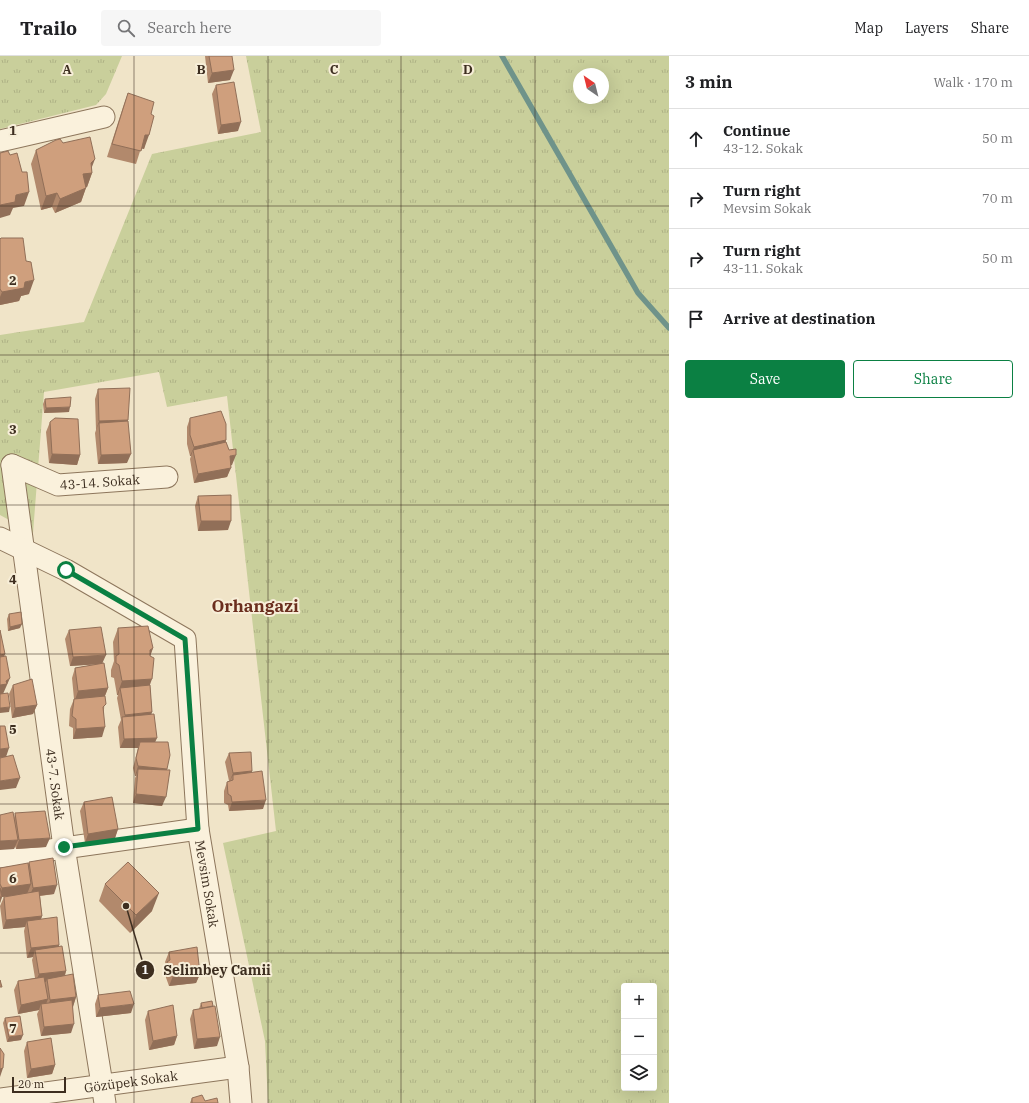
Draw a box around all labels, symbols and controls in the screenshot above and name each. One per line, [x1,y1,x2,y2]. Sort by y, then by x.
search box [101,10,381,46]
text: Trailo [20,16,77,40]
icon: search [115,17,137,39]
text: Search here [147,18,232,37]
text: Map [855,19,883,37]
text: Layers [905,19,949,37]
text: Share [971,19,1009,37]
text: A [62,61,72,78]
text: B [196,61,206,78]
text: C [330,61,339,78]
text: D [463,61,473,78]
north arrow [573,68,609,104]
text: 3 min [685,71,733,93]
text: Walk · 170 m [934,74,1013,91]
text: Continue [723,121,790,140]
text: 1 [9,122,17,139]
icon: ahead [685,128,707,150]
text: 50 m [982,130,1013,147]
text: 43-12. Sokak [723,140,803,157]
text: Turn right [723,181,801,200]
icon: right [685,188,707,210]
text: 70 m [982,190,1013,207]
text: Mevsim Sokak [723,200,811,217]
text: Turn right [723,241,801,260]
icon: right [685,248,707,270]
text: 50 m [982,250,1013,267]
text: 43-11. Sokak [723,260,803,277]
text: 2 [9,272,17,289]
icon: arrive [685,308,707,330]
text: Arrive at destination [723,309,875,328]
button: Save [685,360,845,398]
button: Share [853,360,1013,398]
text: 3 [9,421,17,438]
street label: 43-14. Sokak [59,471,141,494]
route start [57,561,75,579]
text: 4 [9,571,17,588]
district label: Orhangazi [211,595,299,617]
text: 5 [9,721,17,738]
street label: 43-7. Sokak [42,747,68,822]
route end [55,838,73,856]
street label: Mevsim Sokak [191,839,223,929]
text: 6 [9,870,17,887]
callout: Selimbey Camii [135,957,278,983]
text: Selimbey Camii [163,961,271,979]
text: 1 [141,962,149,977]
map controls [621,983,657,1091]
button: + [621,983,657,1019]
button: − [621,1019,657,1055]
text: 7 [9,1020,17,1037]
button: layers [621,1055,657,1091]
street label: Gözüpek Sokak [83,1067,179,1097]
scale bar [12,1075,66,1094]
text: 20 m [18,1077,44,1091]

